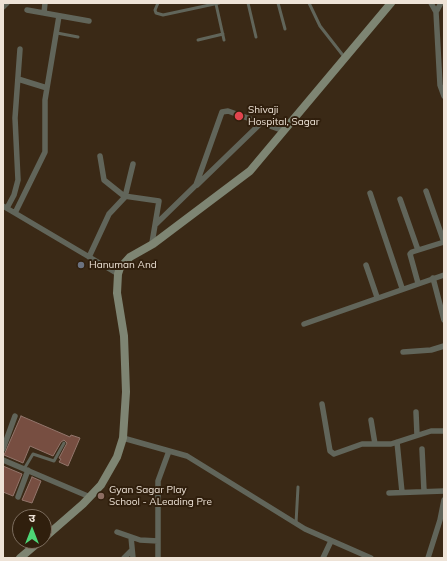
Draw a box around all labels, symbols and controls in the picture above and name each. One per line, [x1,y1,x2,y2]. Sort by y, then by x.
place label: Shivaji Hospital, Sagar [248,104,319,128]
marker: Shivaji Hospital, Sagar [233,110,245,122]
place label: Hanuman And [89,259,157,271]
marker: Hanuman And [76,260,86,270]
place label: Gyan Sagar Play School - ALeading Pre [109,484,212,508]
marker: Gyan Sagar Play School - ALeading Pre [96,491,106,501]
north arrow [12,509,52,549]
text: उ [29,511,35,525]

